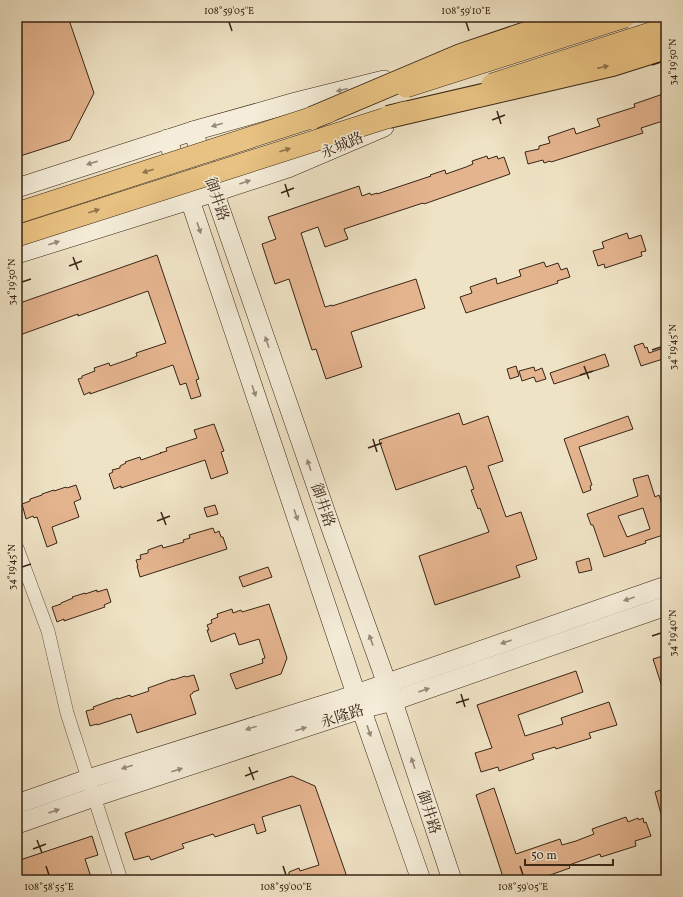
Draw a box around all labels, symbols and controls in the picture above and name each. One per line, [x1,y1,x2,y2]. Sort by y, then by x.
text: 108°59'05"E [204,4,254,18]
text: 108°59'10"E [441,4,491,18]
text: 34°19'50"N [666,38,680,85]
one-way arrow [597,63,609,69]
one-way arrow [336,88,348,94]
one-way arrow [210,122,223,128]
street label: 永城路 [318,128,367,165]
one-way arrow [279,147,291,153]
one-way arrow [86,160,98,166]
one-way arrow [142,168,154,174]
street label: 御井路 [198,175,233,224]
one-way arrow [239,179,251,185]
one-way arrow [88,208,100,214]
one-way arrow [197,223,203,235]
one-way arrow [48,240,60,246]
text: 34°19'50"N [5,258,19,305]
text: 34°19'45"N [666,323,680,370]
one-way arrow [263,336,269,348]
one-way arrow [251,386,257,398]
one-way arrow [306,458,312,470]
street label: 御井路 [304,481,339,530]
one-way arrow [293,509,299,521]
text: 34°19'45"N [5,543,19,590]
one-way arrow [623,597,635,603]
text: 34°19'40"N [666,609,680,657]
one-way arrow [368,634,374,646]
one-way arrow [500,639,512,645]
one-way arrow [419,687,431,693]
street label: 永隆路 [318,700,367,734]
one-way arrow [244,725,256,731]
one-way arrow [366,725,372,737]
one-way arrow [295,726,307,732]
one-way arrow [410,757,416,769]
one-way arrow [120,764,132,770]
one-way arrow [171,767,183,773]
street label: 御井路 [411,788,445,837]
one-way arrow [48,808,60,814]
scale bar [525,841,613,867]
text: 50 m [531,848,557,864]
text: 108°58'55"E [24,880,74,894]
text: 108°59'00"E [260,880,312,894]
text: 108°59'05"E [498,880,548,894]

